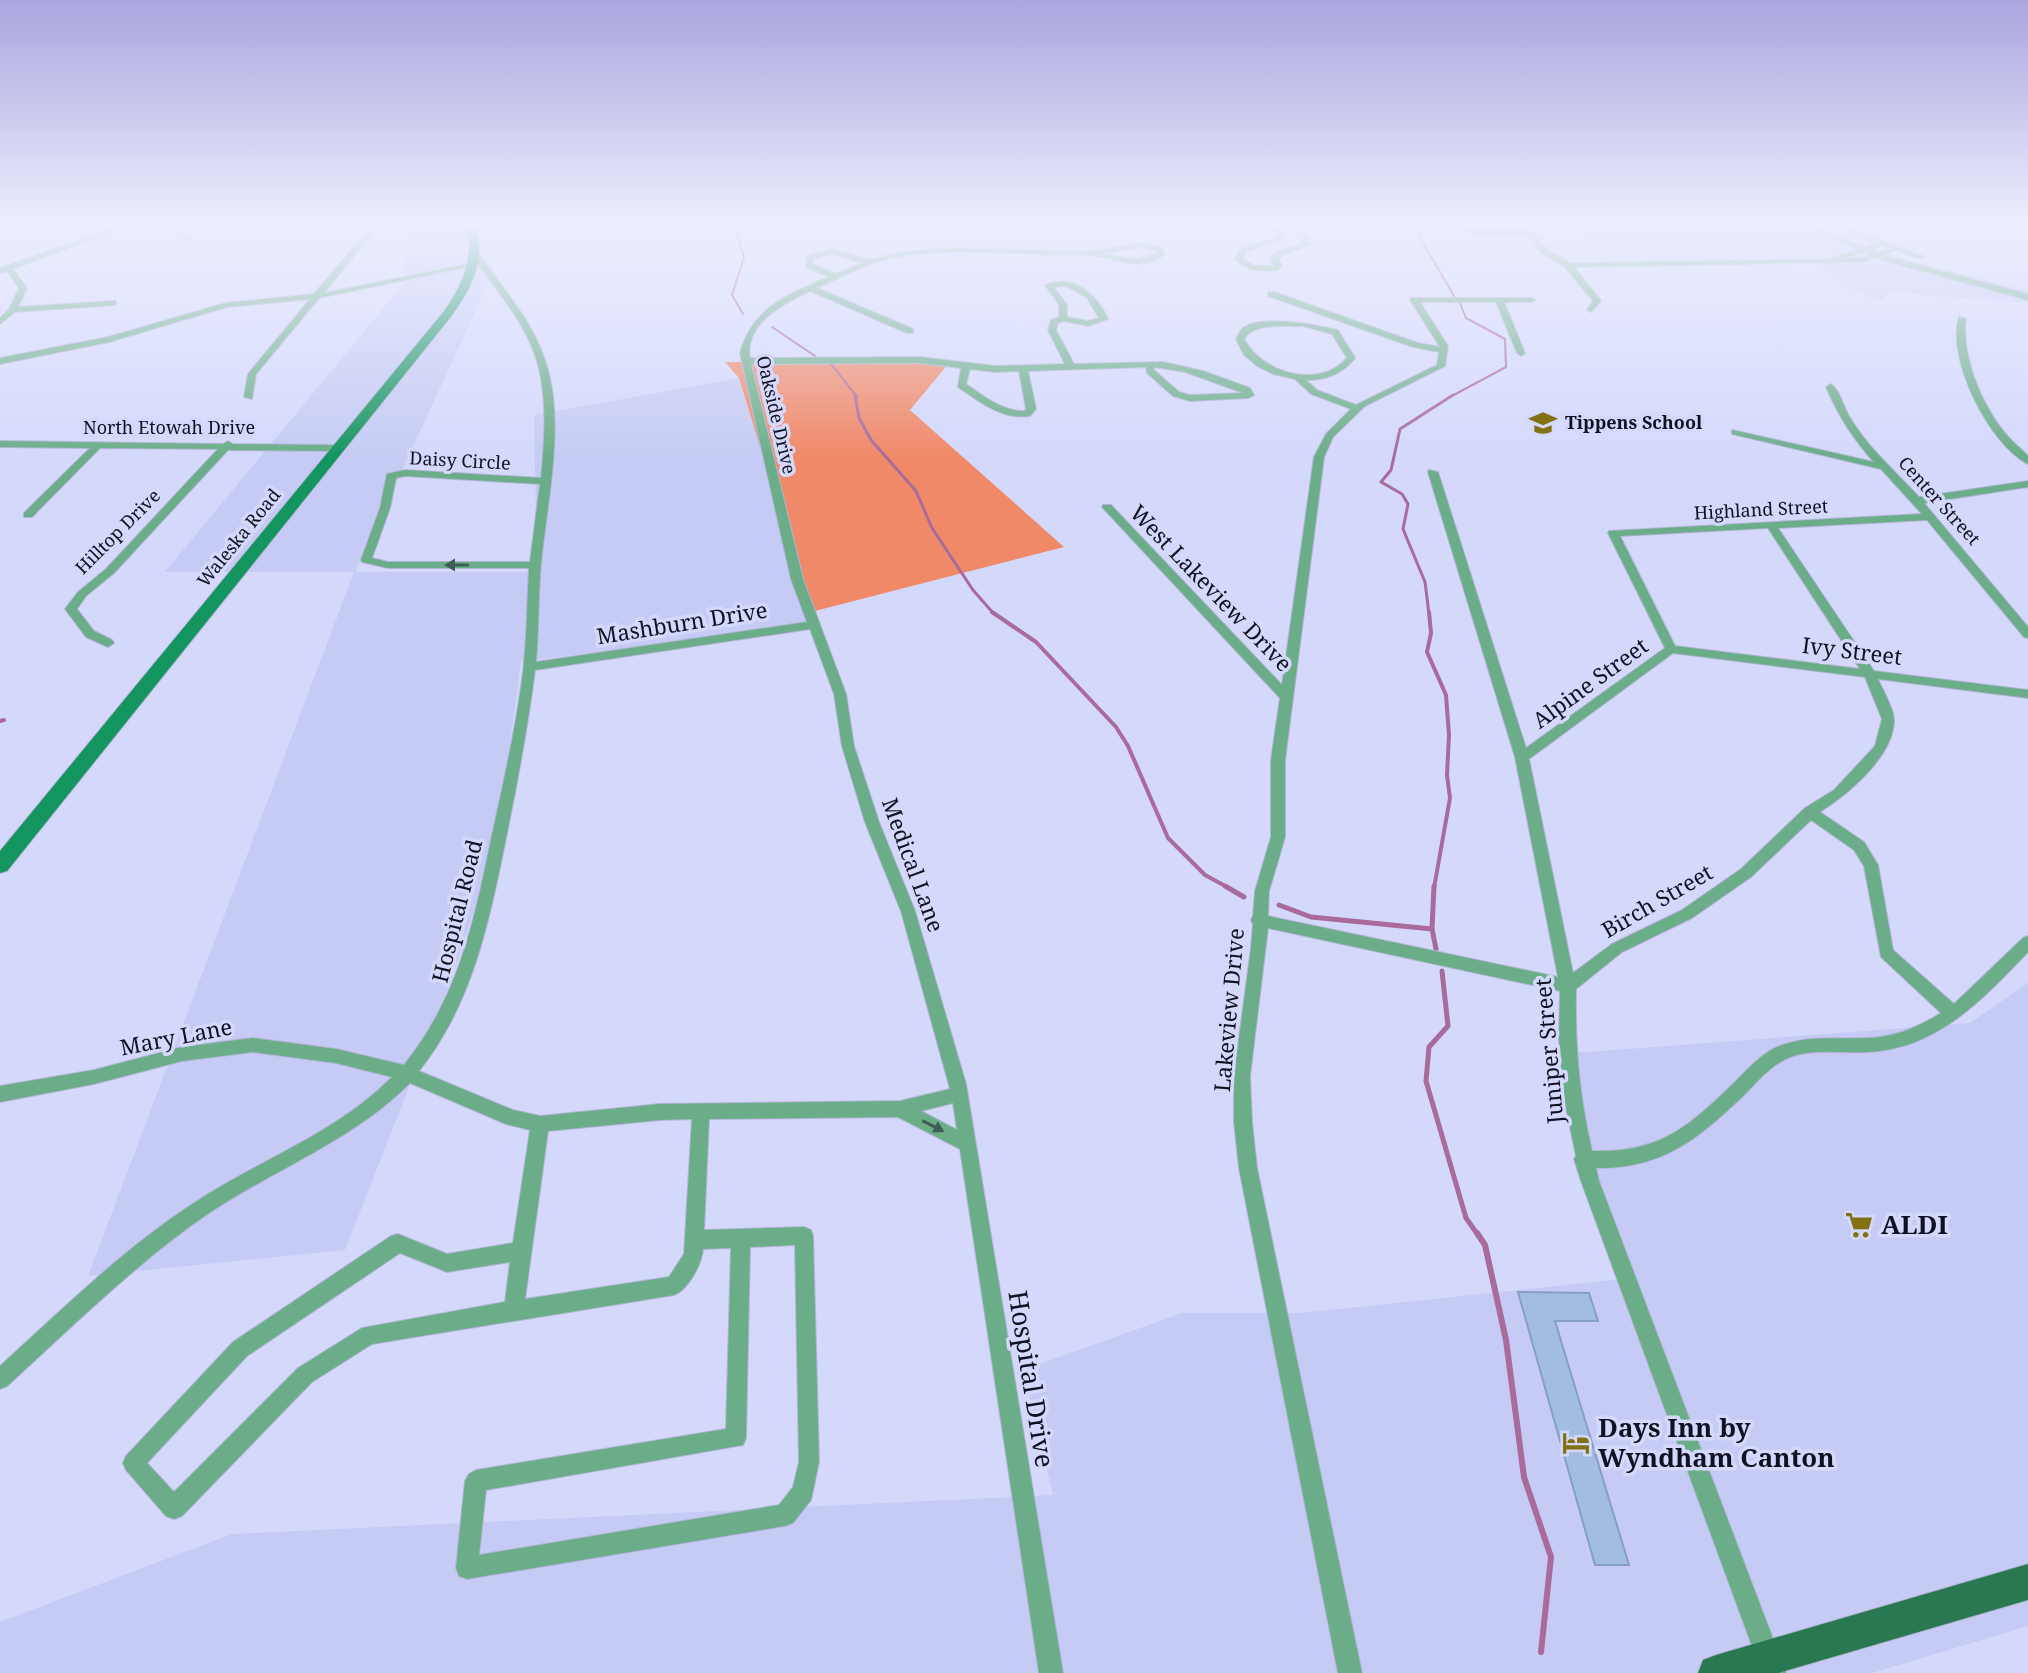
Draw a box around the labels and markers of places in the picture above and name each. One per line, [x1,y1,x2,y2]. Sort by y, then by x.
school or university icon: Tippens School [1528,408,1558,438]
place label: Tippens School [1565,410,1703,434]
place label: ALDI [1881,1206,1948,1242]
supermarket icon: ALDI [1844,1210,1874,1240]
place label: Days Inn by Wyndham Canton [1598,1409,1835,1475]
hotel icon: Days Inn by Wyndham Canton [1561,1428,1591,1458]

